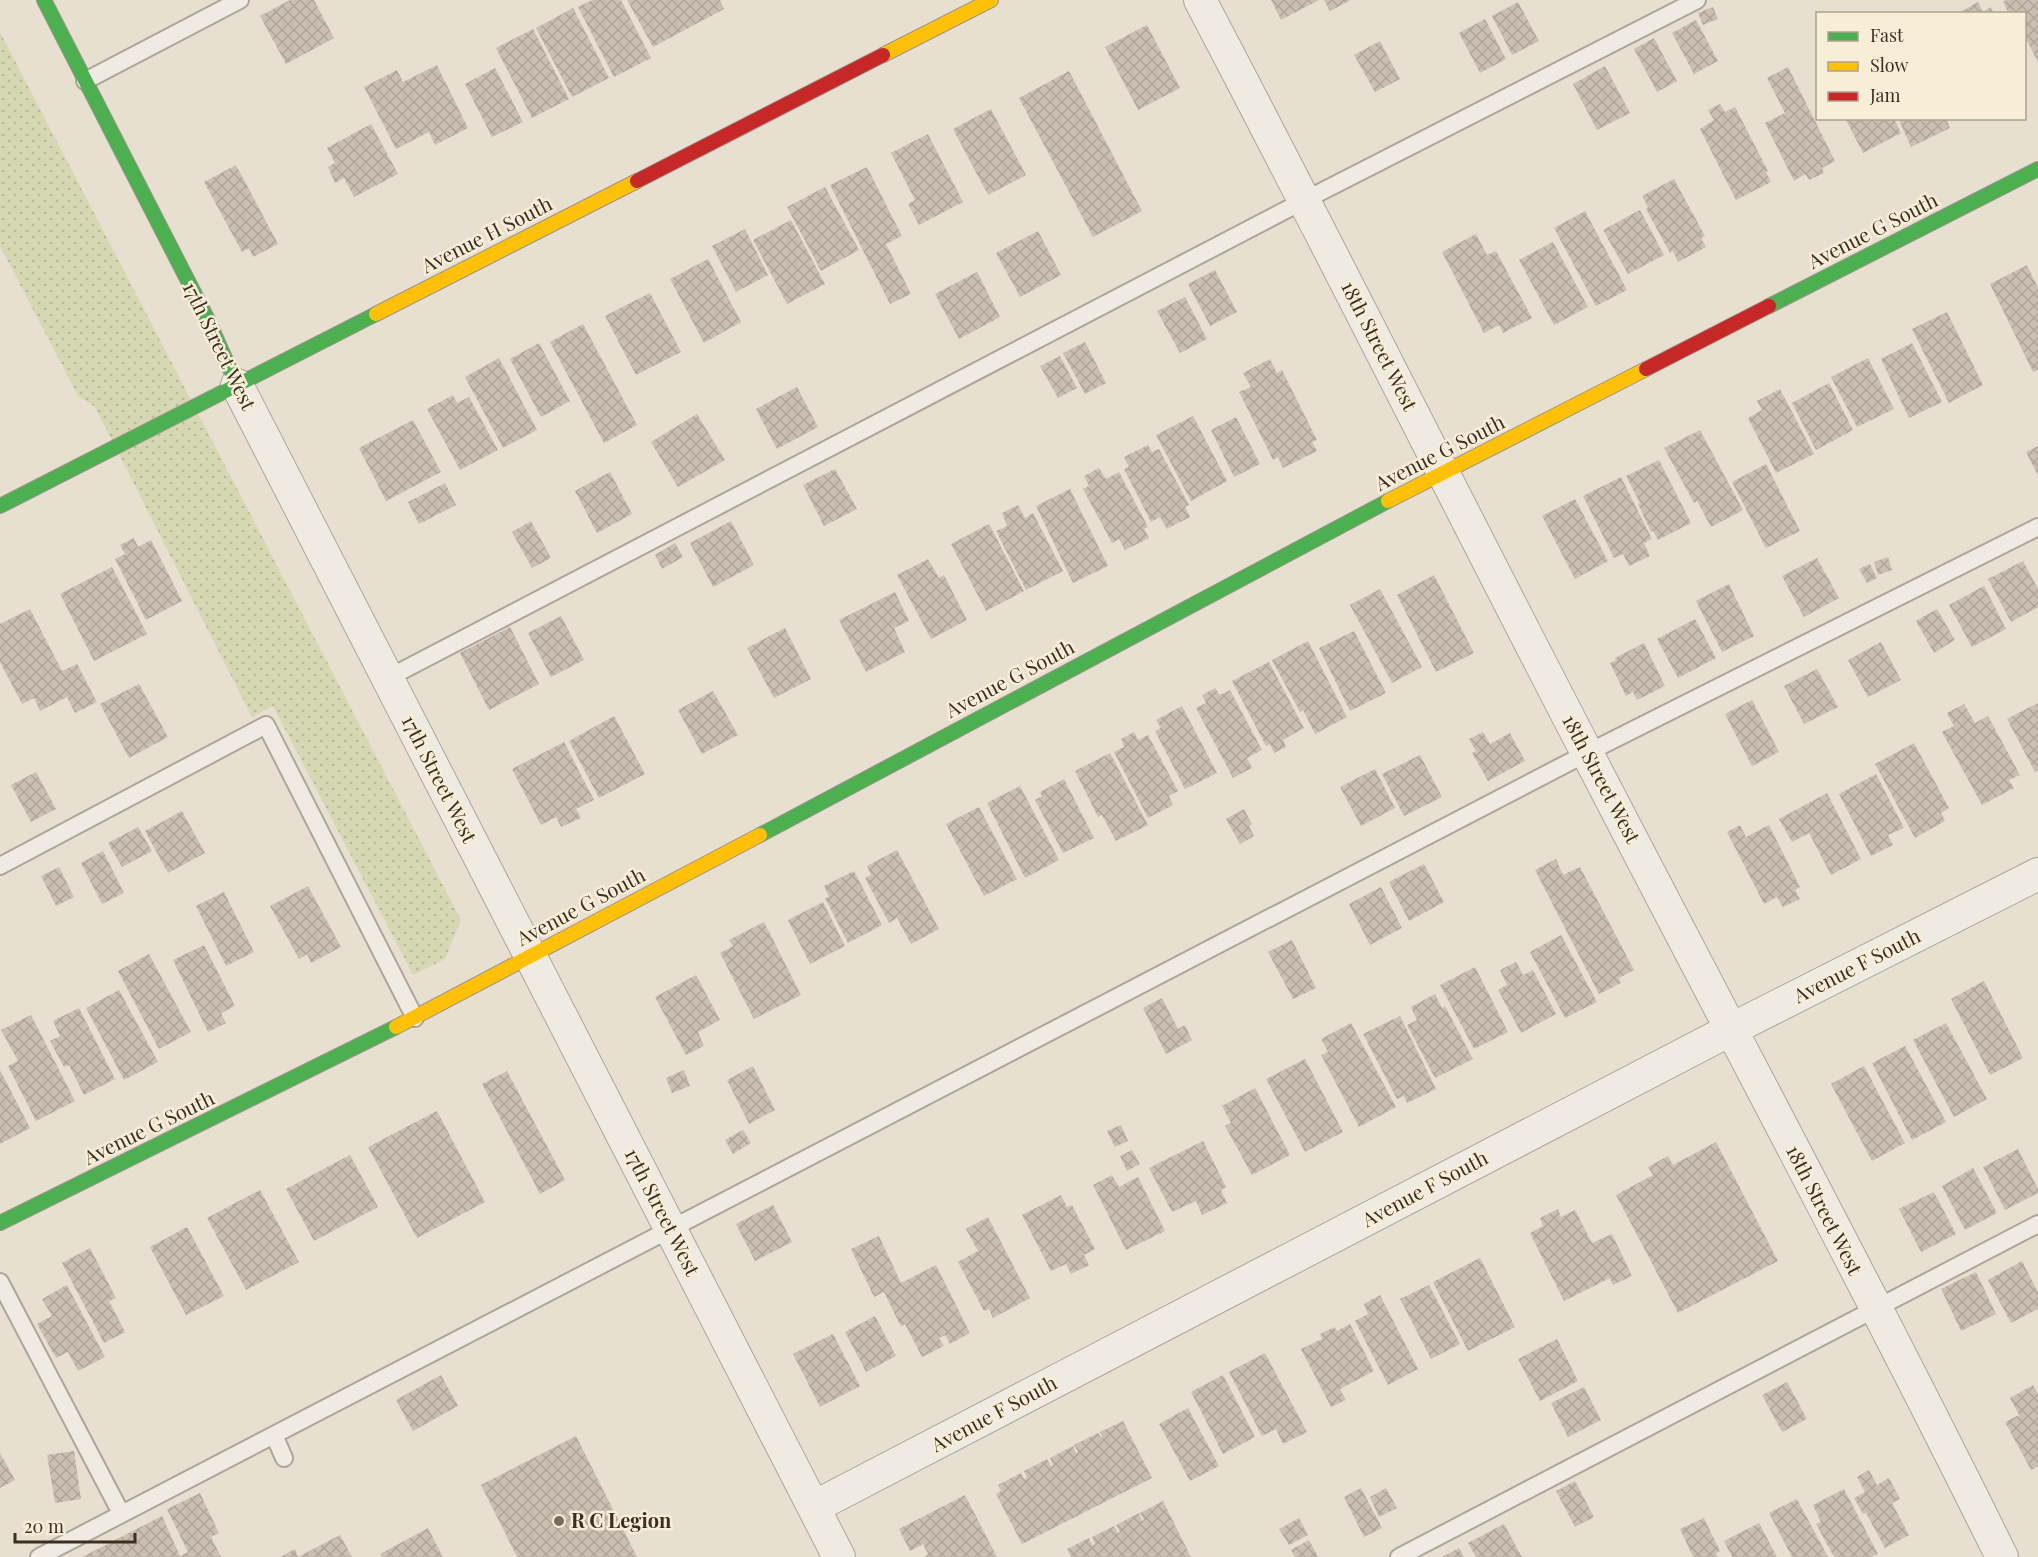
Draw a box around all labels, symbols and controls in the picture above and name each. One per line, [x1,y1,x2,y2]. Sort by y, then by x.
legend [1816,12,2026,120]
text: Fast [1870,23,1904,47]
text: Slow [1870,53,1908,77]
text: Jam [1869,83,1900,107]
street label: Avenue G South [1802,185,1942,274]
street label: Avenue H South [415,189,557,279]
street label: 18th Street West [1336,276,1425,416]
street label: 17th Street West [178,277,264,415]
street label: Avenue G South [1369,407,1509,496]
street label: Avenue G South [939,632,1079,723]
street label: 18th Street West [1557,709,1648,848]
street label: 17th Street West [397,710,485,848]
street label: Avenue G South [510,860,650,951]
street label: Avenue F South [1787,921,1925,1009]
street label: Avenue G South [78,1083,218,1170]
street label: 18th Street West [1781,1140,1870,1280]
street label: 17th Street West [620,1143,708,1281]
street label: Avenue F South [1356,1143,1492,1233]
street label: Avenue F South [925,1368,1061,1458]
scale bar [15,1506,135,1544]
place label: R C Legion [571,1506,672,1533]
text: 20 m [24,1514,64,1538]
marker: R C Legion [552,1514,566,1528]

